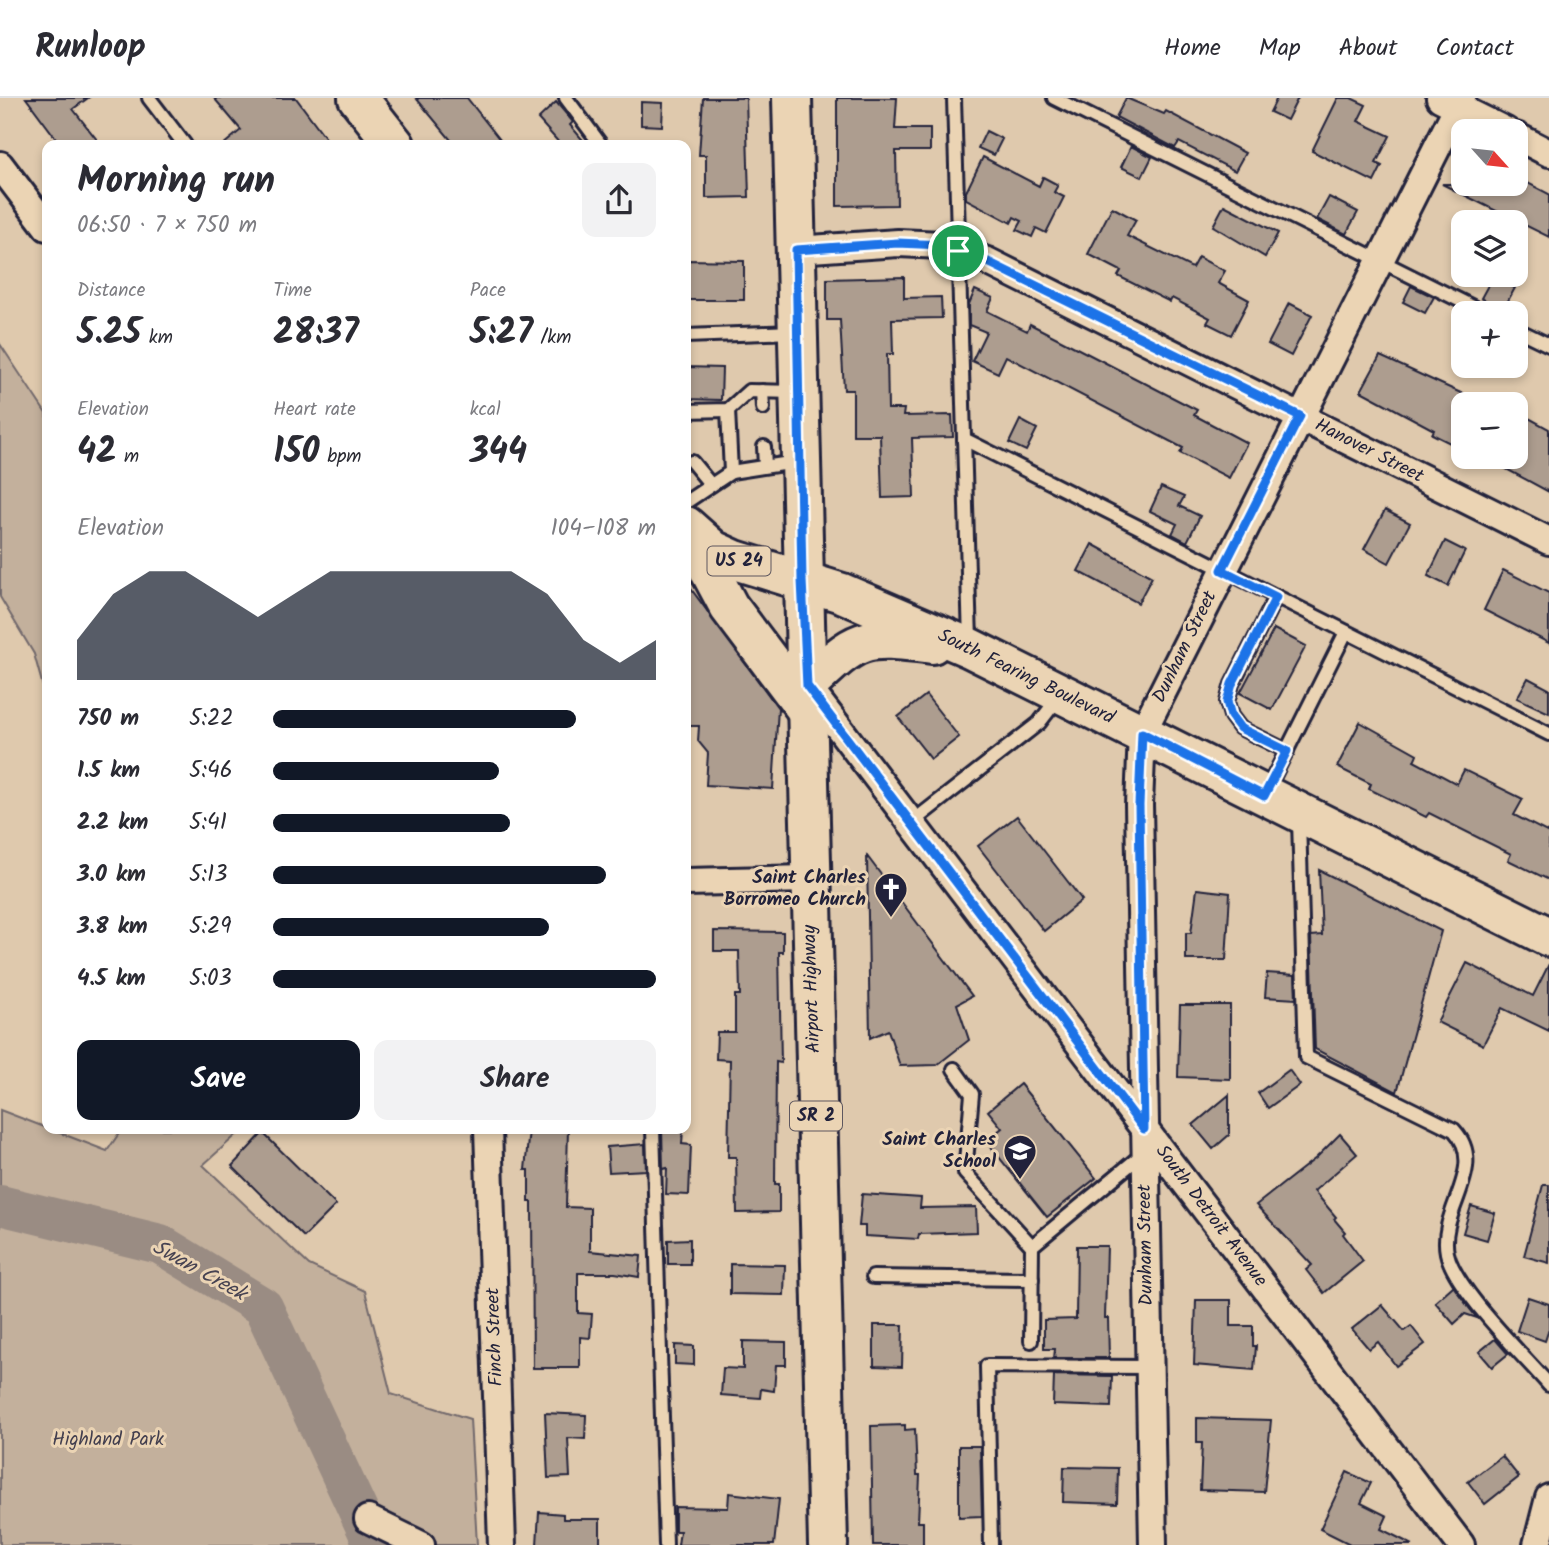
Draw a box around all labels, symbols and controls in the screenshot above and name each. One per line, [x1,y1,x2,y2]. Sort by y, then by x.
text: Runloop [35,22,146,75]
text: Home [1164,29,1221,68]
text: Map [1259,29,1301,68]
text: About [1339,29,1397,68]
text: Contact [1435,29,1514,68]
north arrow [1451,119,1528,196]
map controls [1451,119,1528,469]
text: Morning run [77,152,275,212]
button: share [582,163,656,237]
text: 06:50 · 7 × 750 m [77,208,257,244]
button: layers [1451,210,1528,287]
pin [928,221,988,281]
icon: arrive [939,232,977,270]
text: Distance [77,276,145,306]
text: Time [273,276,312,306]
text: Pace [470,276,506,306]
button: + [1451,301,1528,378]
text: 5.25 [77,306,141,362]
text: 28:37 [273,306,359,362]
text: 5:27 [470,306,533,362]
text: km [141,323,173,353]
text: /km [533,323,571,353]
button: − [1451,392,1528,469]
text: Elevation [77,395,149,425]
text: Heart rate [273,395,356,425]
text: kcal [470,395,501,425]
street label: Hanover Street [1309,411,1429,492]
text: 42 [77,425,116,481]
text: 150 [273,425,320,481]
text: 344 [470,425,527,481]
text: m [116,442,139,472]
text: bpm [320,442,361,472]
text: Elevation [77,511,164,547]
text: 104–108 m [550,511,656,547]
road number: US 24 [708,546,770,575]
street label: Dunham Street [1145,585,1225,708]
street label: South Fearing Boulevard [932,621,1120,733]
text: 750 m [77,701,139,737]
text: 5:22 [189,701,234,737]
text: 1.5 km [77,753,140,789]
text: 5:46 [189,753,232,789]
text: 2.2 km [77,805,148,841]
text: 5:41 [189,805,227,841]
text: 3.0 km [77,857,146,893]
text: 5:13 [189,857,227,893]
place label: Saint Charles Borromeo Church [724,863,866,915]
church icon: Saint Charles Borromeo Church [872,870,910,919]
text: 3.8 km [77,909,148,945]
text: 5:29 [189,909,232,945]
street label: Airport Highway [795,923,829,1054]
text: 4.5 km [77,961,146,997]
text: 5:03 [189,961,232,997]
button: Save [77,1040,360,1120]
button: Share [374,1040,656,1120]
road number: SR 2 [790,1101,842,1130]
place label: Saint Charles School [882,1125,997,1177]
school or university icon: Saint Charles School [1001,1132,1039,1181]
street label: South Detroit Avenue [1147,1138,1275,1294]
street label: Dunham Street [1130,1183,1162,1306]
water label: Swan Creek [146,1232,255,1312]
street label: Finch Street [478,1286,512,1387]
park label: Highland Park [52,1425,164,1455]

